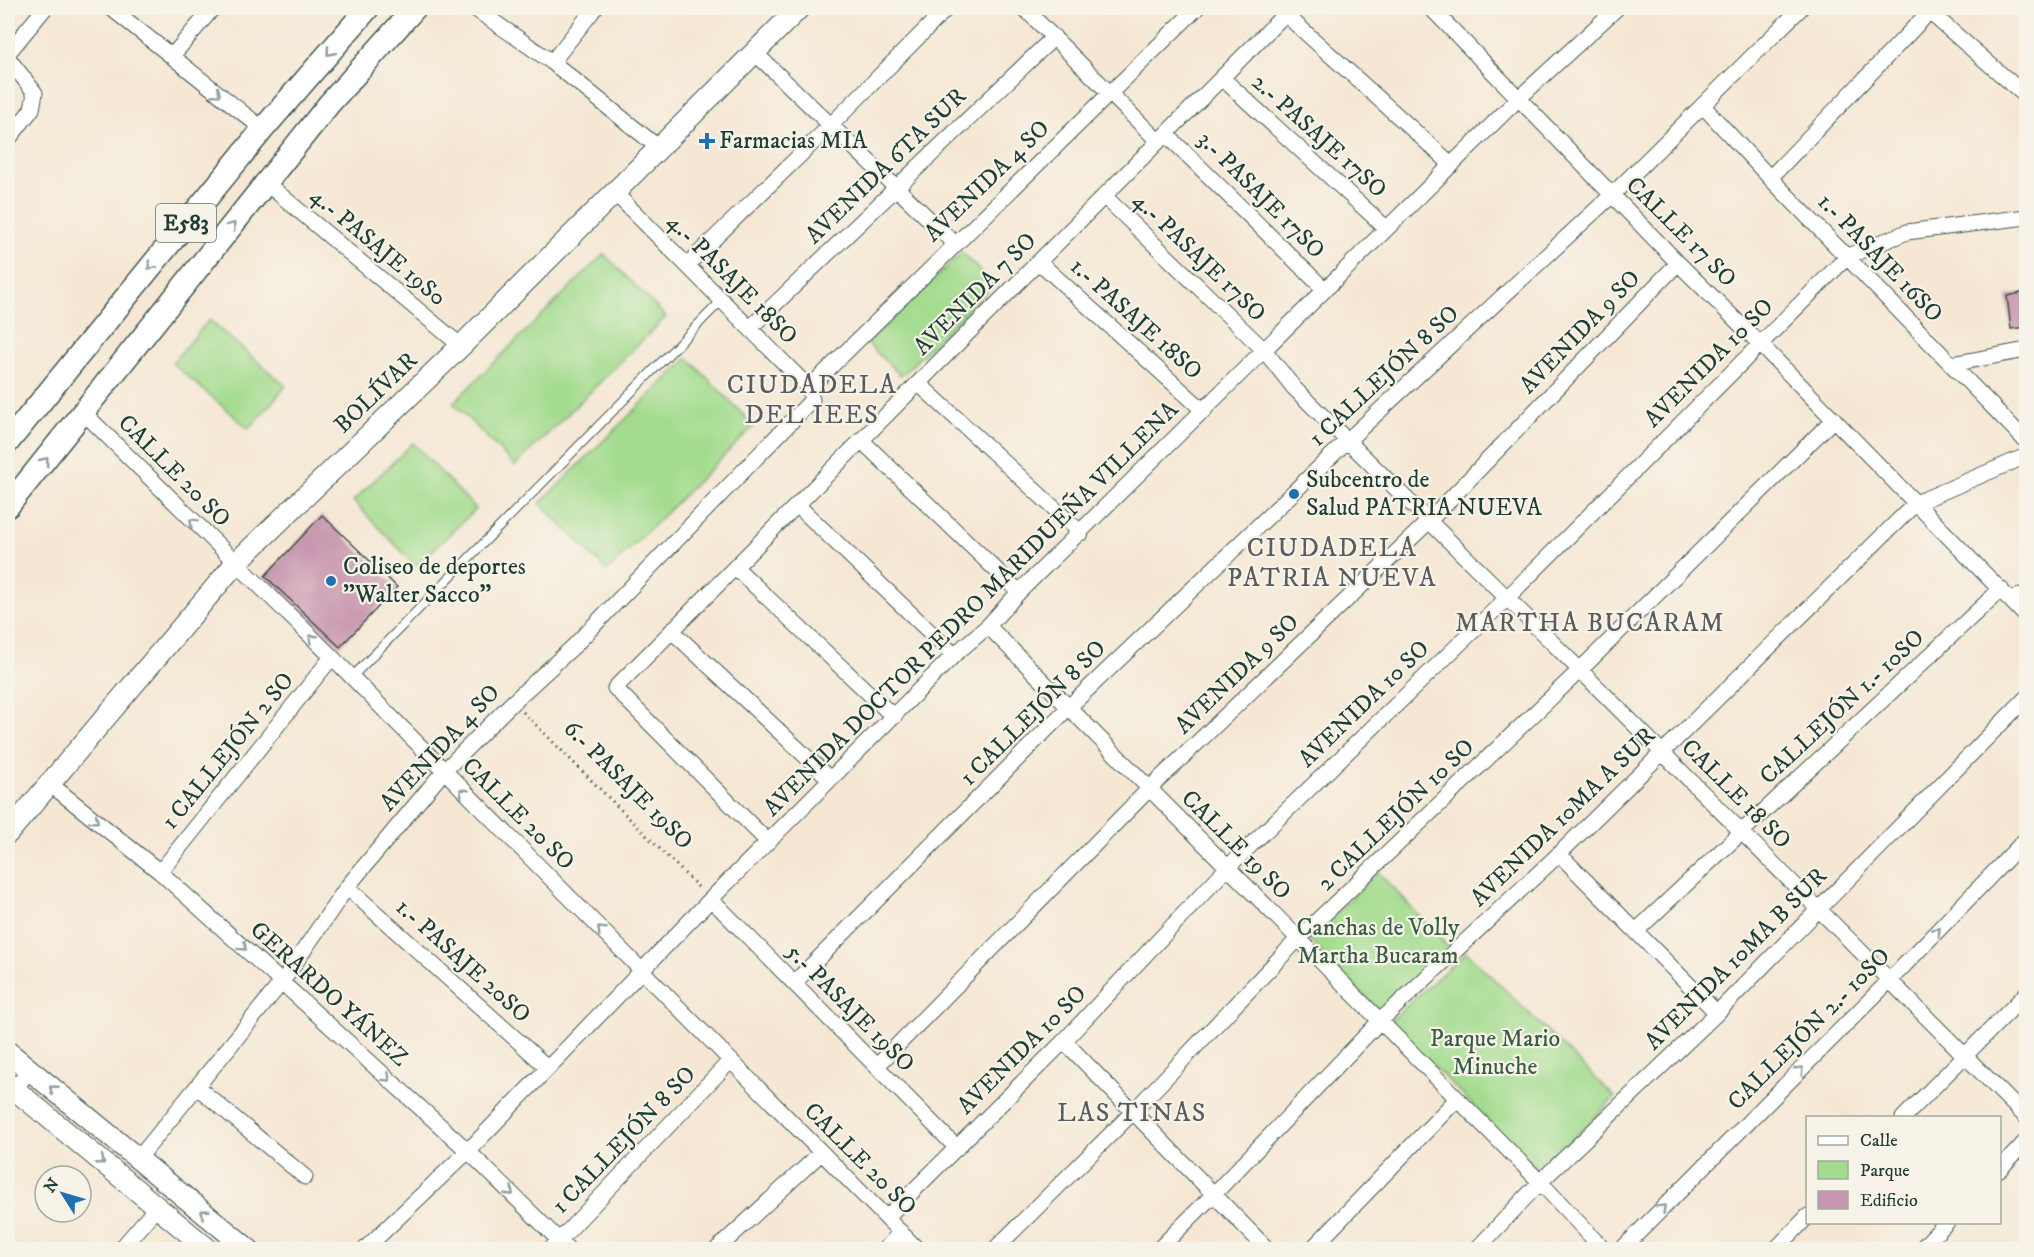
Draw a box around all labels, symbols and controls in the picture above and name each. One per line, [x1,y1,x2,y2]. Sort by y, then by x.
one-way arrow [326,45,337,56]
street label: 2.- PASAJE 17SO [1245,67,1393,205]
street label: AVENIDA 6TA SUR [799,82,973,250]
one-way arrow [211,85,222,96]
street label: AVENIDA 4 SO [918,114,1056,248]
street label: 3.- PASAJE 17SO [1191,125,1331,265]
place label: Farmacias MIA [719,126,868,156]
marker: Farmacias MIA [700,134,714,148]
street label: CALLE 17 SO [1619,170,1743,294]
street label: 4.- PASAJE 19S0 [304,181,452,313]
street label: 4.- PASAJE 17SO [1126,186,1272,328]
street label: 1.- PASAJE 16SO [1811,187,1949,329]
road number: E583 [156,204,216,242]
street label: 4.- PASAJE 18SO [660,207,804,351]
one-way arrow [224,222,235,233]
street label: AVENIDA 7 SO [907,226,1043,362]
street label: 1.- PASAJE 18SO [1064,252,1208,386]
one-way arrow [147,259,158,270]
street label: AVENIDA 9 SO [1513,264,1647,400]
street label: AVENIDA 10 SO [1638,292,1780,434]
street label: 1 CALLEJÓN 8 SO [1302,298,1465,453]
street label: BOLÍVAR [327,345,424,440]
district label: CIUDADELA DEL IEES [727,369,897,432]
street label: AVENIDA DOCTOR PEDRO MARIDUEÑA VILLENA [756,394,1185,823]
street label: CALLE 20 SO [111,408,237,534]
one-way arrow [37,457,48,468]
place label: Subcentro de Salud PATRIA NUEVA [1306,465,1543,523]
marker: Subcentro de Salud PATRIA NUEVA [1287,487,1301,501]
one-way arrow [190,519,201,530]
district label: CIUDADELA PATRIA NUEVA [1227,532,1437,595]
place label: Coliseo de deportes "Walter Sacco" [343,552,526,610]
marker: Coliseo de deportes "Walter Sacco" [324,574,338,588]
street label: AVENIDA 9 SO [1169,607,1305,741]
district label: MARTHA BUCARAM [1455,607,1725,640]
street label: CALLEJÓN 1.- 10SO [1753,622,1931,791]
street label: 1 CALLEJÓN 8 SO [953,633,1112,792]
street label: AVENIDA 10 SO [1292,634,1436,774]
one-way arrow [308,635,319,646]
street label: 1 CALLEJÓN 2 SO [154,665,301,836]
street label: AVENIDA 4 SO [373,678,507,818]
street label: 6.- PASAJE 19SO [557,714,699,856]
street label: AVENIDA 10MA A SUR [1464,721,1662,913]
street label: 2 CALLEJÓN 10 SO [1310,732,1481,898]
street label: CALLE 18 SO [1675,733,1797,855]
street label: CALLE 20 SO [455,751,581,877]
street label: CALLE 19 SO [1175,784,1297,906]
one-way arrow [460,788,470,799]
one-way arrow [88,812,99,823]
street label: AVENIDA 10MA B SUR [1638,861,1834,1057]
street label: 1.- PASAJE 20SO [389,892,537,1030]
park label: Canchas de Volly Martha Bucaram [1297,913,1460,971]
street label: GERARDO YÁNEZ [244,914,415,1073]
one-way arrow [598,926,608,937]
one-way arrow [1930,928,1941,938]
street label: 5.- PASAJE 19SO [779,937,921,1079]
one-way arrow [236,940,247,951]
street label: CALLEJÓN 2.- 10SO [1721,941,1897,1117]
street label: AVENIDA 10 SO [951,979,1093,1121]
park label: Parque Mario Minuche [1430,1024,1560,1082]
street label: 1 CALLEJÓN 8 SO [545,1059,702,1220]
one-way arrow [1793,1067,1804,1077]
one-way arrow [381,1071,391,1082]
one-way arrow [49,1086,60,1097]
street label: CALLE 20 SO [797,1096,923,1222]
district label: LAS TINAS [1057,1097,1207,1130]
legend [1806,1116,2001,1224]
text: Calle [1860,1130,1898,1152]
one-way arrow [95,1154,106,1165]
text: Parque [1860,1160,1910,1182]
north arrow [33,1164,93,1224]
text: N [40,1174,64,1197]
one-way arrow [503,1184,514,1195]
text: Edificio [1860,1190,1918,1212]
one-way arrow [1655,1205,1666,1216]
one-way arrow [200,1209,211,1220]

